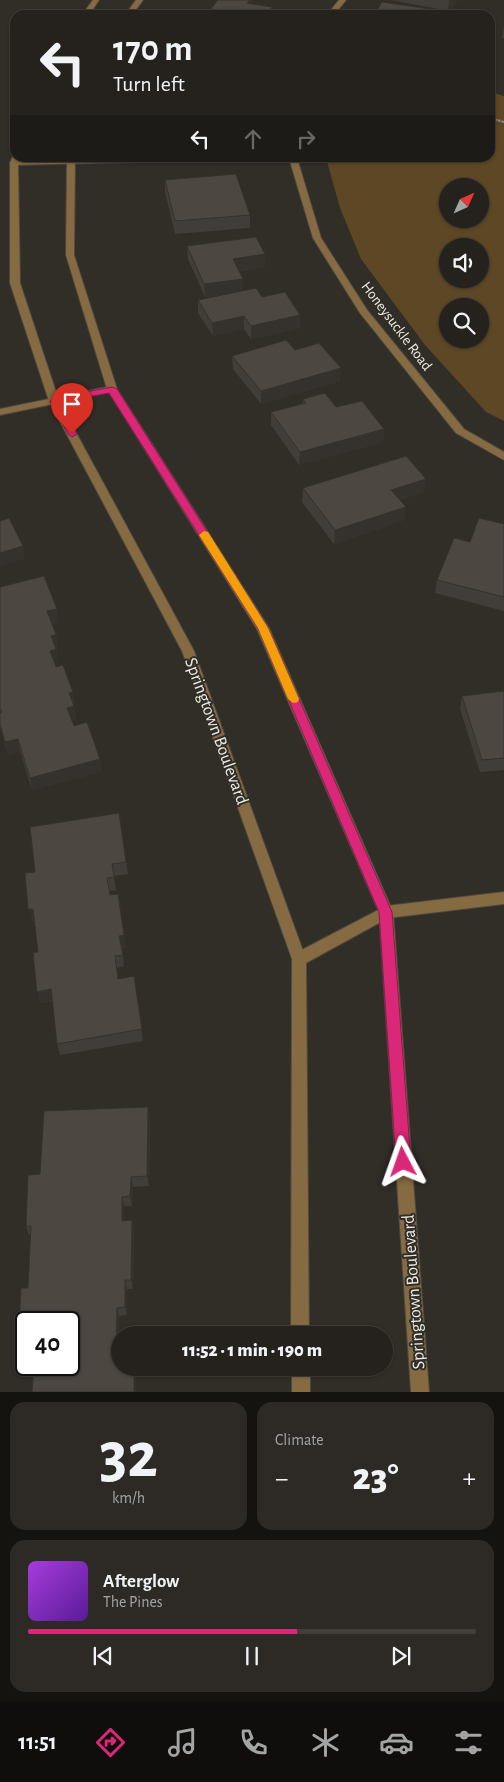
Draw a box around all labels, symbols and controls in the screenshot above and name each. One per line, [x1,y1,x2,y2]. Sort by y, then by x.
icon: left [30,30,95,95]
text: 170 m [113,32,193,67]
text: Turn left [113,73,185,95]
icon: left [186,125,214,153]
icon: ahead [239,125,267,153]
icon: right [292,125,320,153]
north arrow [439,178,489,228]
map controls [439,178,489,348]
button: sound [439,238,489,288]
street label: Honeysuckle Road [358,279,435,374]
button: search [439,298,489,348]
pin [51,383,93,434]
icon: arrive [58,390,86,418]
street label: Springtown Boulevard [181,655,251,807]
position arrow [376,1135,428,1187]
street label: Springtown Boulevard [400,1214,428,1370]
speed limit sign: 40 [15,1311,80,1376]
text: 11:52 · 1 min · 190 m [182,1341,322,1360]
text: 32 [99,1424,158,1489]
text: Climate [275,1432,324,1448]
text: 23° [352,1459,399,1497]
text: − [275,1465,288,1493]
text: + [463,1465,476,1493]
text: km/h [112,1490,145,1506]
text: Afterglow [103,1572,179,1591]
text: The Pines [103,1594,163,1610]
icon: previous [89,1642,117,1670]
icon: pause [238,1642,266,1670]
icon: next [387,1642,415,1670]
icon: directions [93,1725,128,1760]
icon: music [165,1725,200,1760]
icon: phone [236,1725,271,1760]
icon: climate [308,1725,343,1760]
icon: car [379,1725,414,1760]
icon: filters [451,1725,486,1760]
text: 11:51 [18,1731,57,1753]

